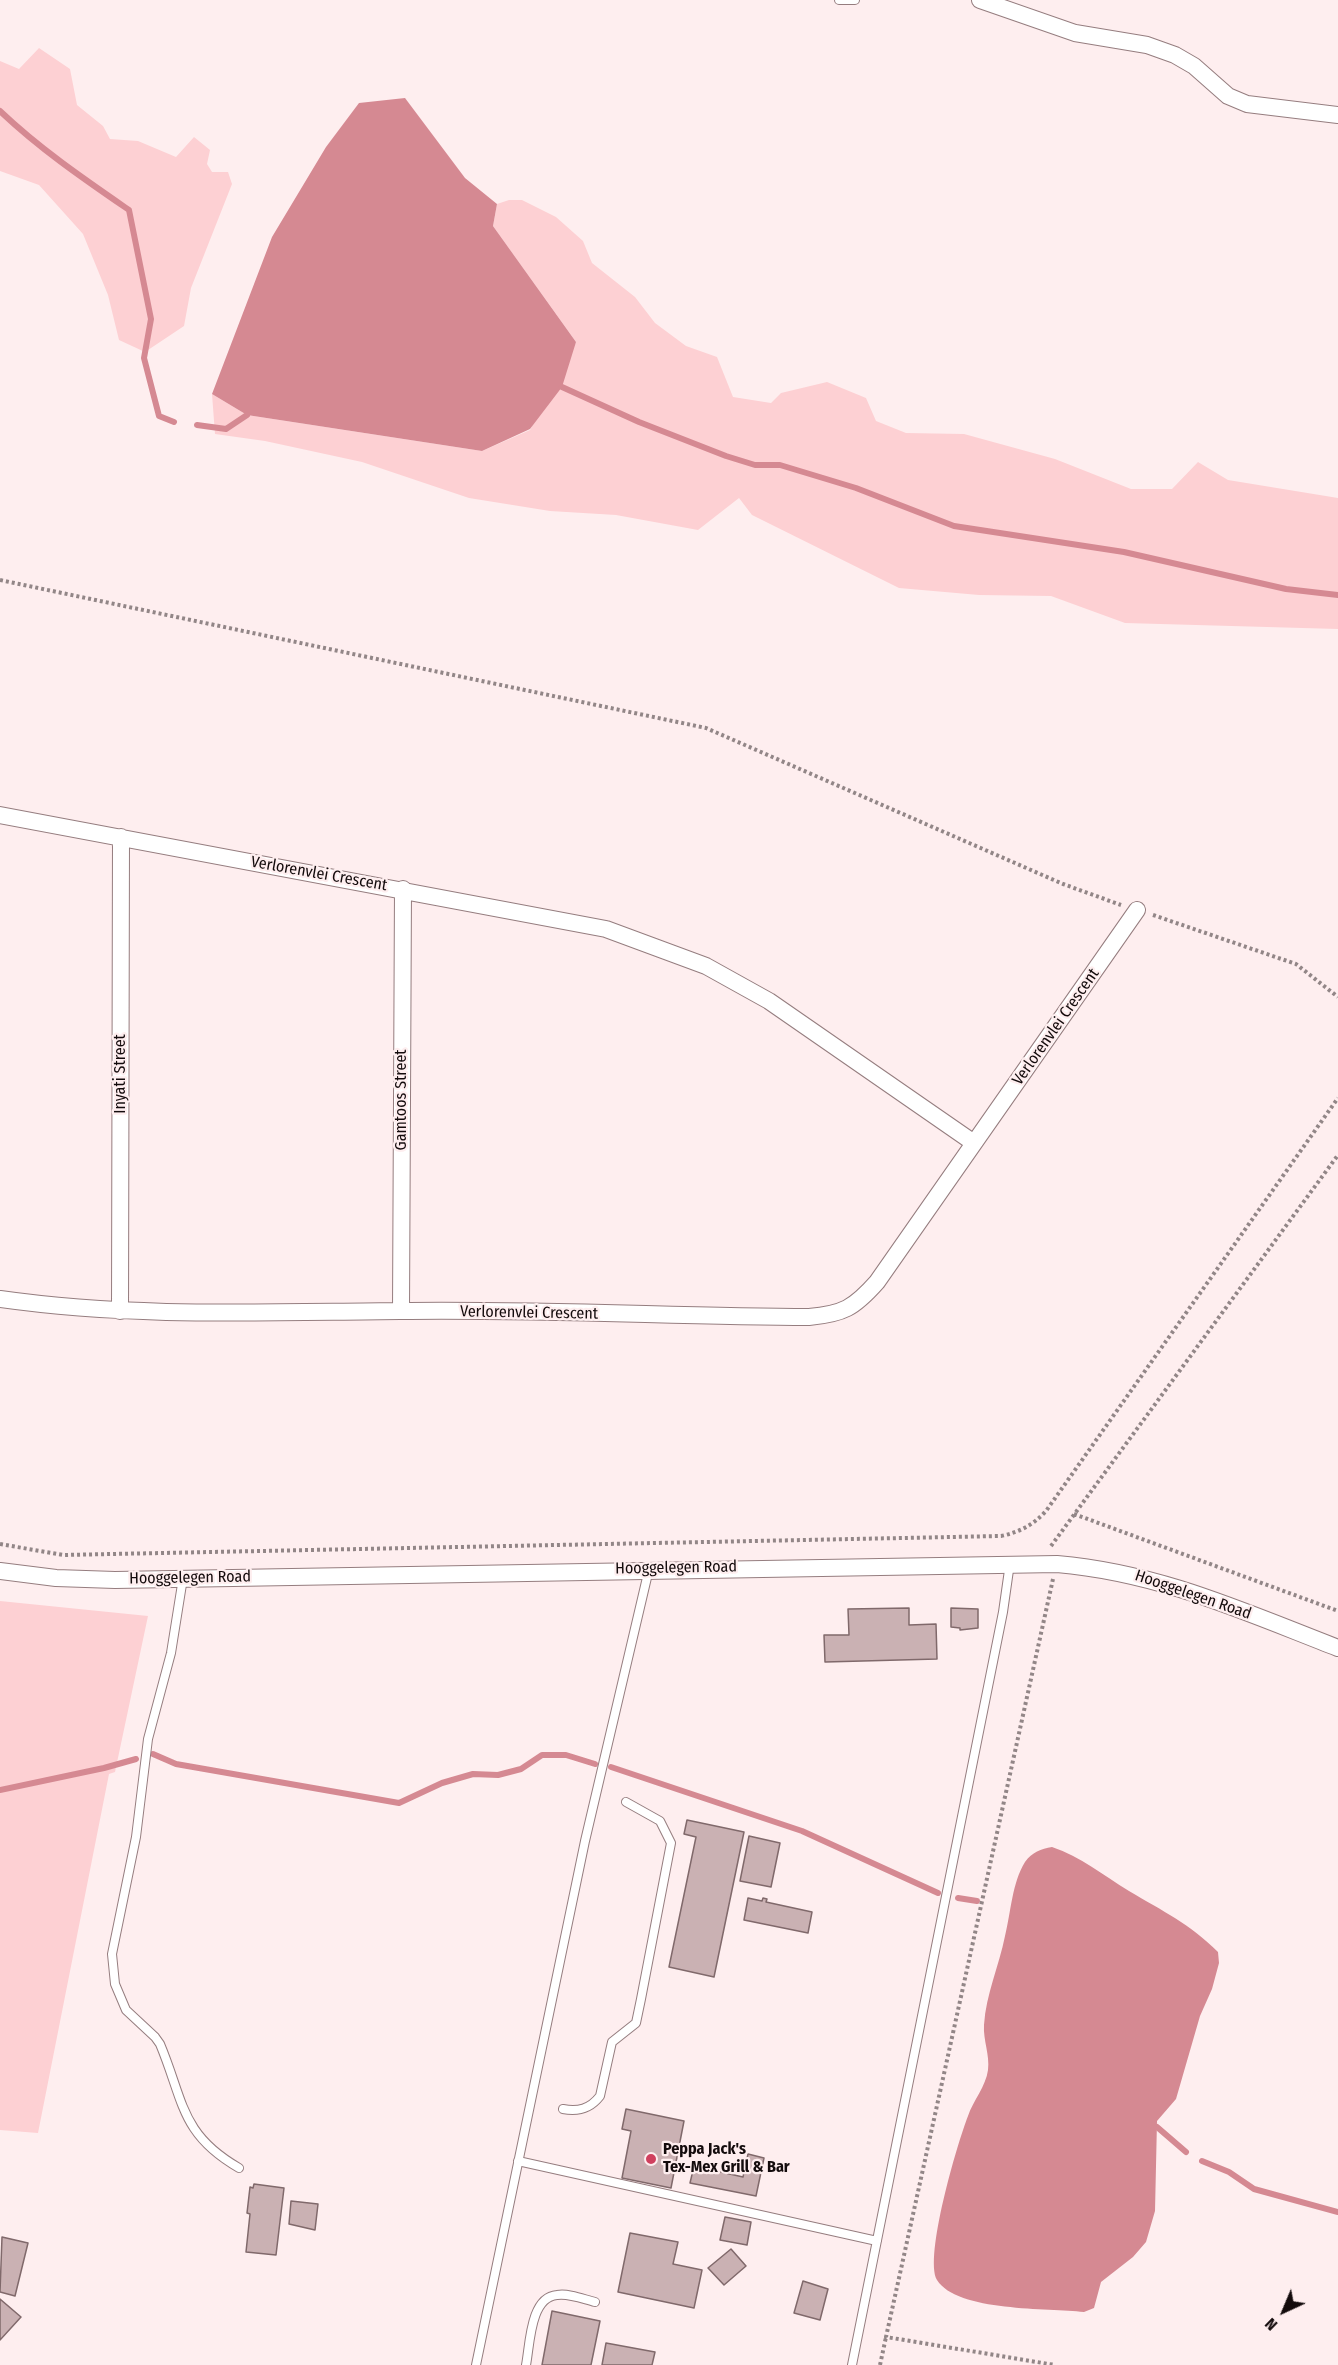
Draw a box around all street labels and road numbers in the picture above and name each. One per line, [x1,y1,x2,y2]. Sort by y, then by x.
street label: Verlorenvlei Crescent [249,853,389,895]
street label: Verlorenvlei Crescent [1009,965,1103,1089]
street label: Inyati Street [111,1034,131,1114]
street label: Gamtoos Street [392,1049,412,1151]
street label: Verlorenvlei Crescent [460,1302,598,1324]
street label: Hooggelegen Road [615,1557,737,1579]
street label: Hooggelegen Road [1132,1566,1254,1624]
street label: Hooggelegen Road [129,1567,251,1589]

